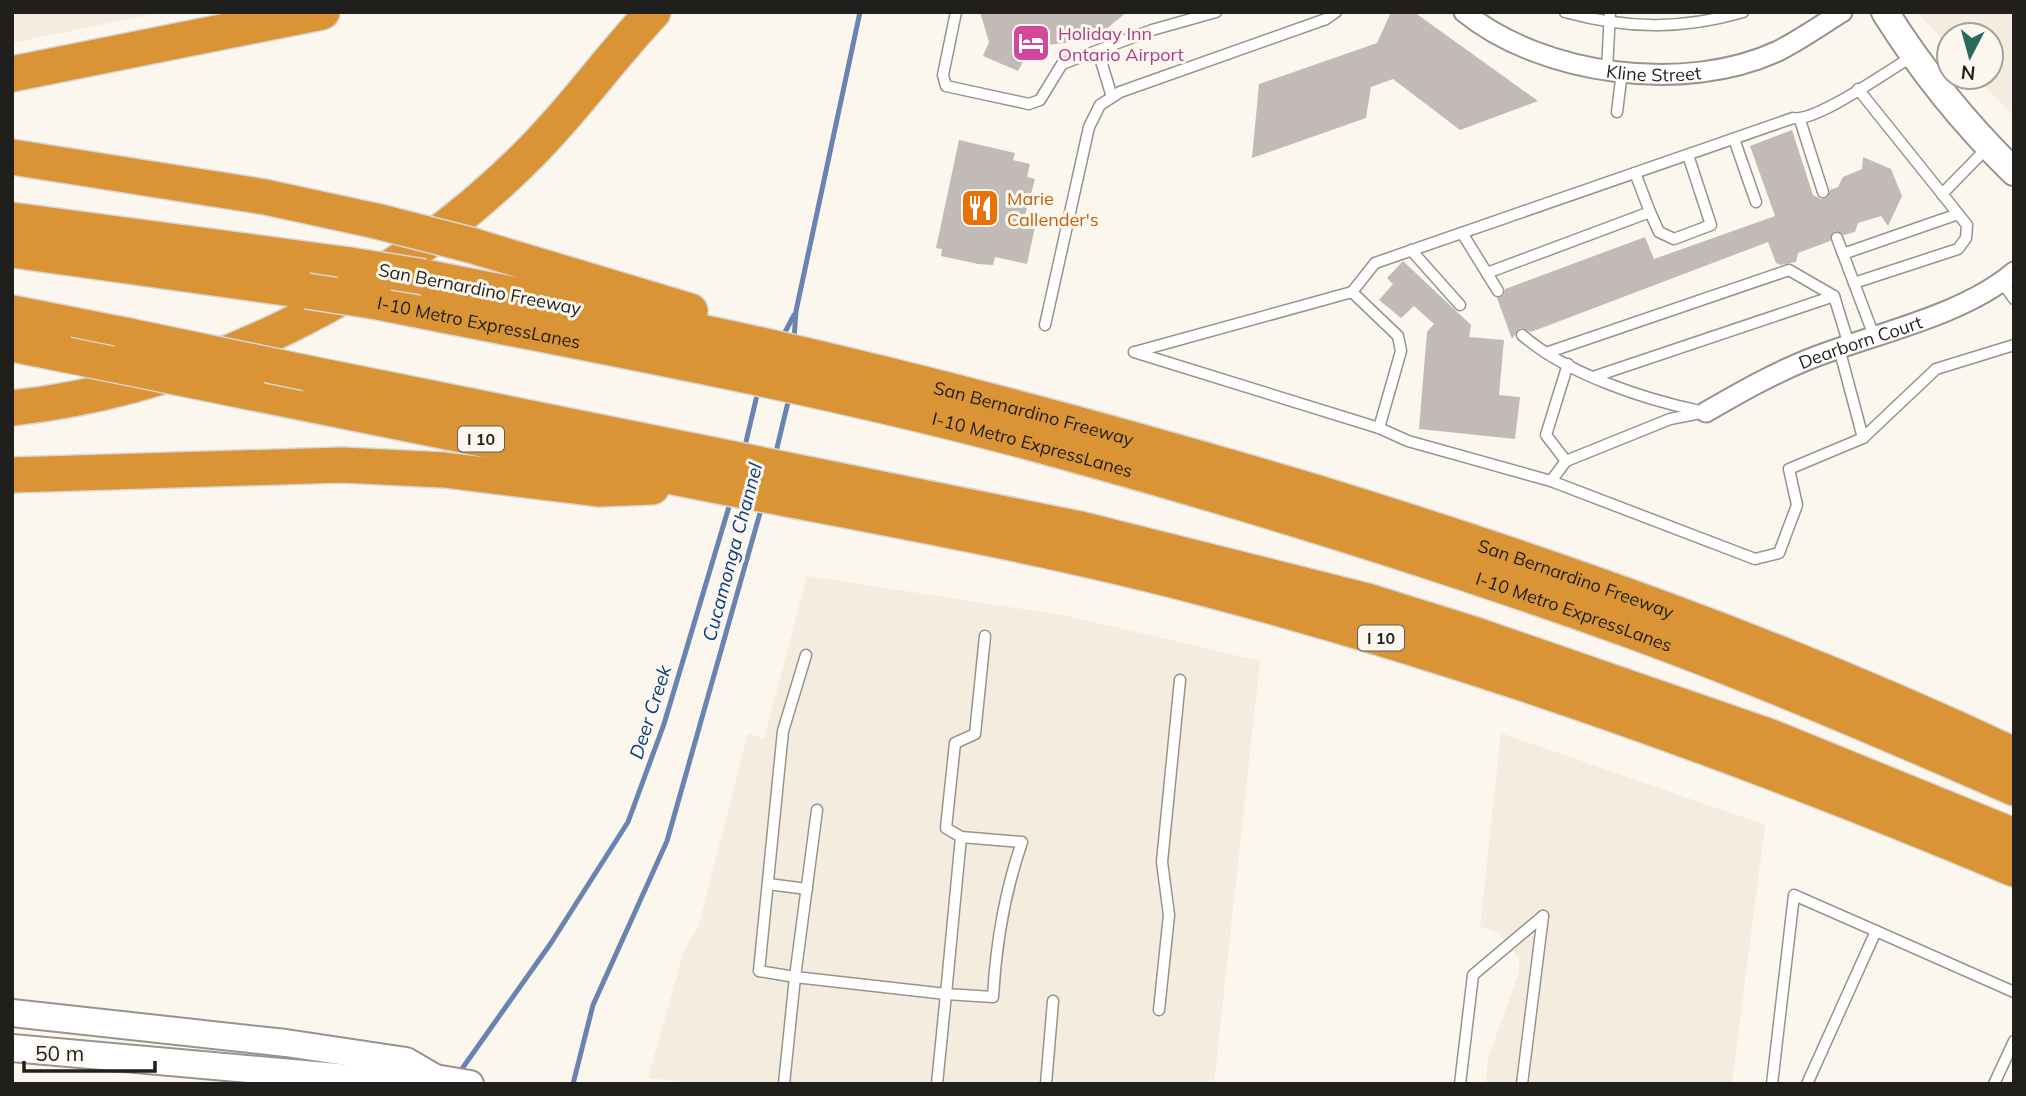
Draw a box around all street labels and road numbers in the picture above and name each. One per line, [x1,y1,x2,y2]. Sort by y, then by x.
street label: Kline Street [1605,59,1702,86]
street label: San Bernardino Freeway [377,258,584,320]
street label: I-10 Metro ExpressLanes [375,291,583,353]
street label: Dearborn Court [1795,310,1925,374]
street label: San Bernardino Freeway [932,375,1137,451]
street label: I-10 Metro ExpressLanes [930,406,1136,482]
road number: I 10 [458,426,504,452]
street label: San Bernardino Freeway [1475,533,1677,624]
street label: I-10 Metro ExpressLanes [1473,566,1676,656]
road number: I 10 [1358,625,1404,650]

